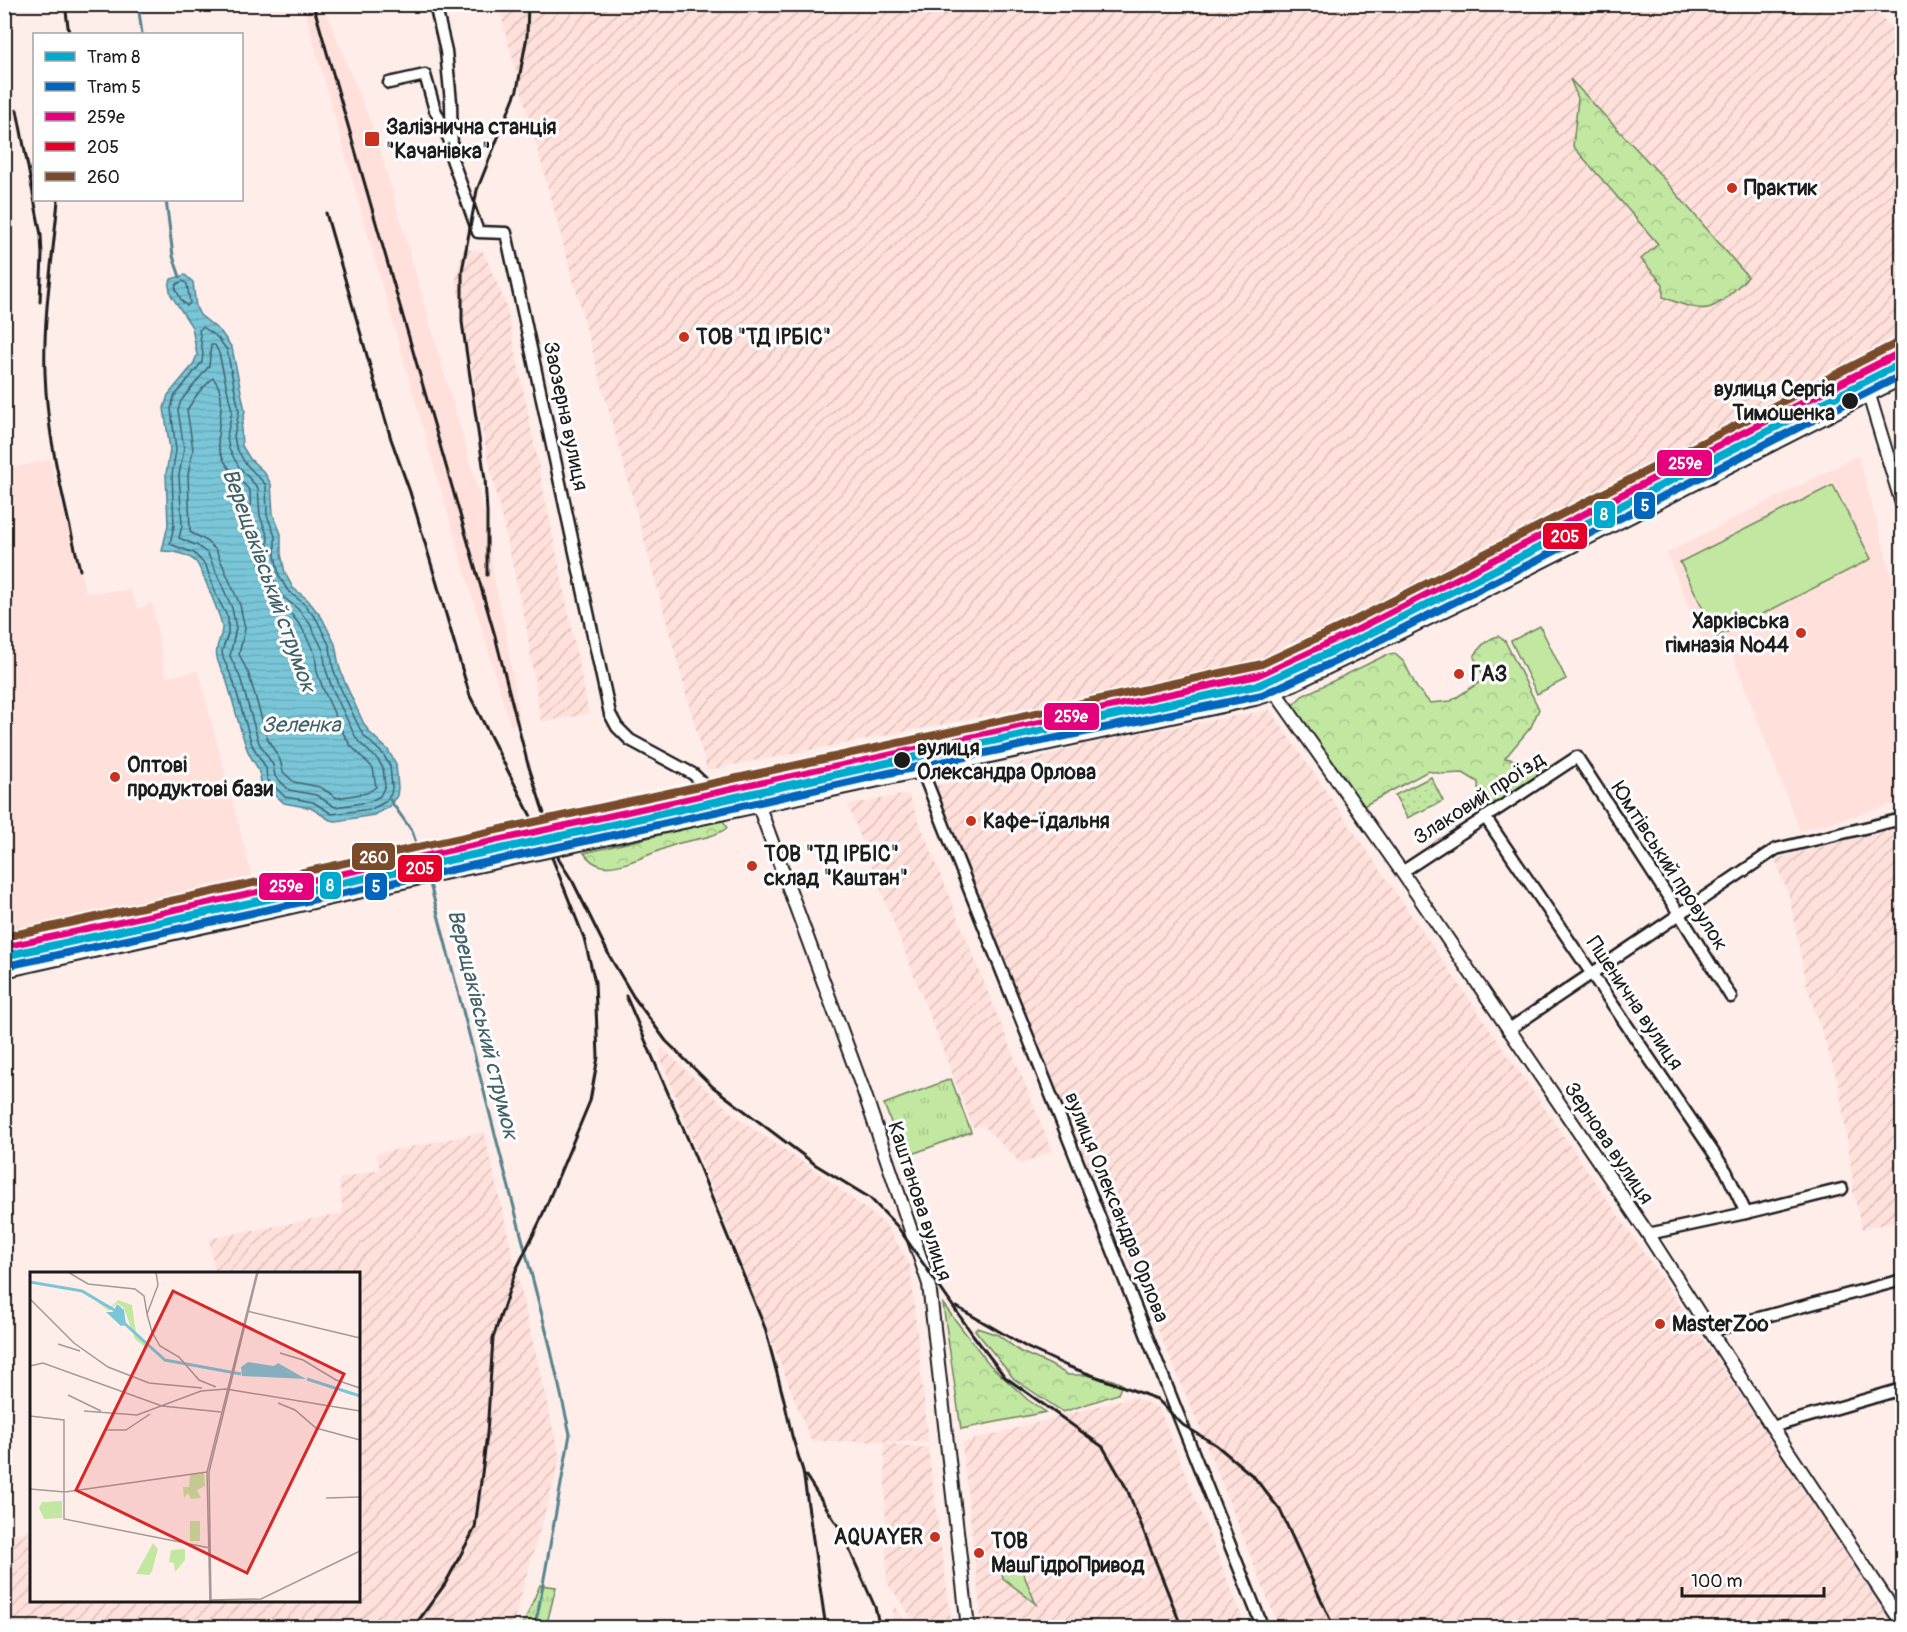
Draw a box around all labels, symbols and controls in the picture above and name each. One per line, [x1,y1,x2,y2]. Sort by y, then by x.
legend [33,33,243,201]
text: Tram 8 [87,46,140,69]
text: Tram 5 [87,76,141,99]
text: 259е [87,106,125,129]
place label: Залізнична станція "Качанівка" [386,114,556,165]
marker: Залізнична станція "Качанівка" [363,130,381,148]
text: 205 [87,136,119,159]
text: 260 [87,166,120,189]
place label: Практик [1744,175,1818,202]
marker: Практик [1725,181,1739,195]
place label: ТОВ "ТД ІРБІС" [695,324,831,351]
marker: ТОВ "ТД ІРБІС" [677,330,691,344]
street label: Заозерна вулиця [537,339,594,493]
place label: вулиця Сергія Тимошенка [1714,376,1835,427]
marker: вулиця Сергія Тимошенка [1840,391,1860,411]
line badge: 259е [1656,449,1713,477]
text: 259е [1668,454,1703,474]
water label: Верещаківський струмок [216,465,323,698]
line badge: 5 [1633,491,1656,520]
text: 5 [1641,496,1650,516]
line badge: 8 [1593,500,1616,529]
text: 8 [1600,505,1608,525]
line badge: 205 [1542,522,1588,550]
text: 205 [1551,527,1580,547]
place label: Харківська гімназія №44 [1665,608,1790,659]
marker: Харківська гімназія №44 [1794,626,1808,640]
place label: ГАЗ [1471,661,1507,688]
marker: ГАЗ [1452,667,1466,681]
line badge: 259е [1043,702,1100,731]
text: 259е [1054,707,1089,727]
water label: Зеленка [261,711,342,739]
place label: вулиця Олександра Орлова [917,735,1096,786]
street label: Злаковий проїзд [1408,746,1551,851]
marker: вулиця Олександра Орлова [892,750,912,770]
place label: Оптові продуктові бази [127,752,274,803]
marker: Оптові продуктові бази [108,770,122,784]
street label: Юмтівський провулок [1605,777,1734,956]
place label: Кафе-їдальня [983,808,1110,835]
marker: Кафе-їдальня [964,814,978,828]
place label: ТОВ "ТД ІРБІС" склад "Каштан" [763,841,908,892]
line badge: 260 [351,842,396,871]
text: 260 [359,848,389,868]
line badge: 205 [397,854,443,883]
text: 205 [406,859,435,879]
marker: ТОВ "ТД ІРБІС" склад "Каштан" [745,859,759,873]
line badge: 8 [319,871,342,900]
line badge: 259е [258,872,315,901]
line badge: 5 [364,872,388,901]
text: 8 [326,876,334,896]
text: 259е [269,877,304,897]
text: 5 [372,877,381,897]
water label: Верещаківський струмок [441,907,526,1144]
street label: Пшенична вулиця [1580,931,1689,1075]
street label: Зернова вулиця [1558,1077,1659,1210]
street label: вулиця Олександра Орлова [1058,1088,1175,1326]
street label: Каштанова вулиця [881,1118,958,1284]
inset map [30,1272,360,1602]
place label: MasterZoo [1672,1311,1769,1338]
marker: MasterZoo [1653,1317,1667,1331]
place label: AQUAYER [834,1524,923,1551]
place label: ТОВ МашГідроПривод [990,1528,1145,1579]
marker: AQUAYER [928,1530,942,1544]
marker: ТОВ МашГідроПривод [972,1546,986,1560]
scale bar [1682,1560,1824,1598]
text: 100 m [1691,1570,1743,1593]

